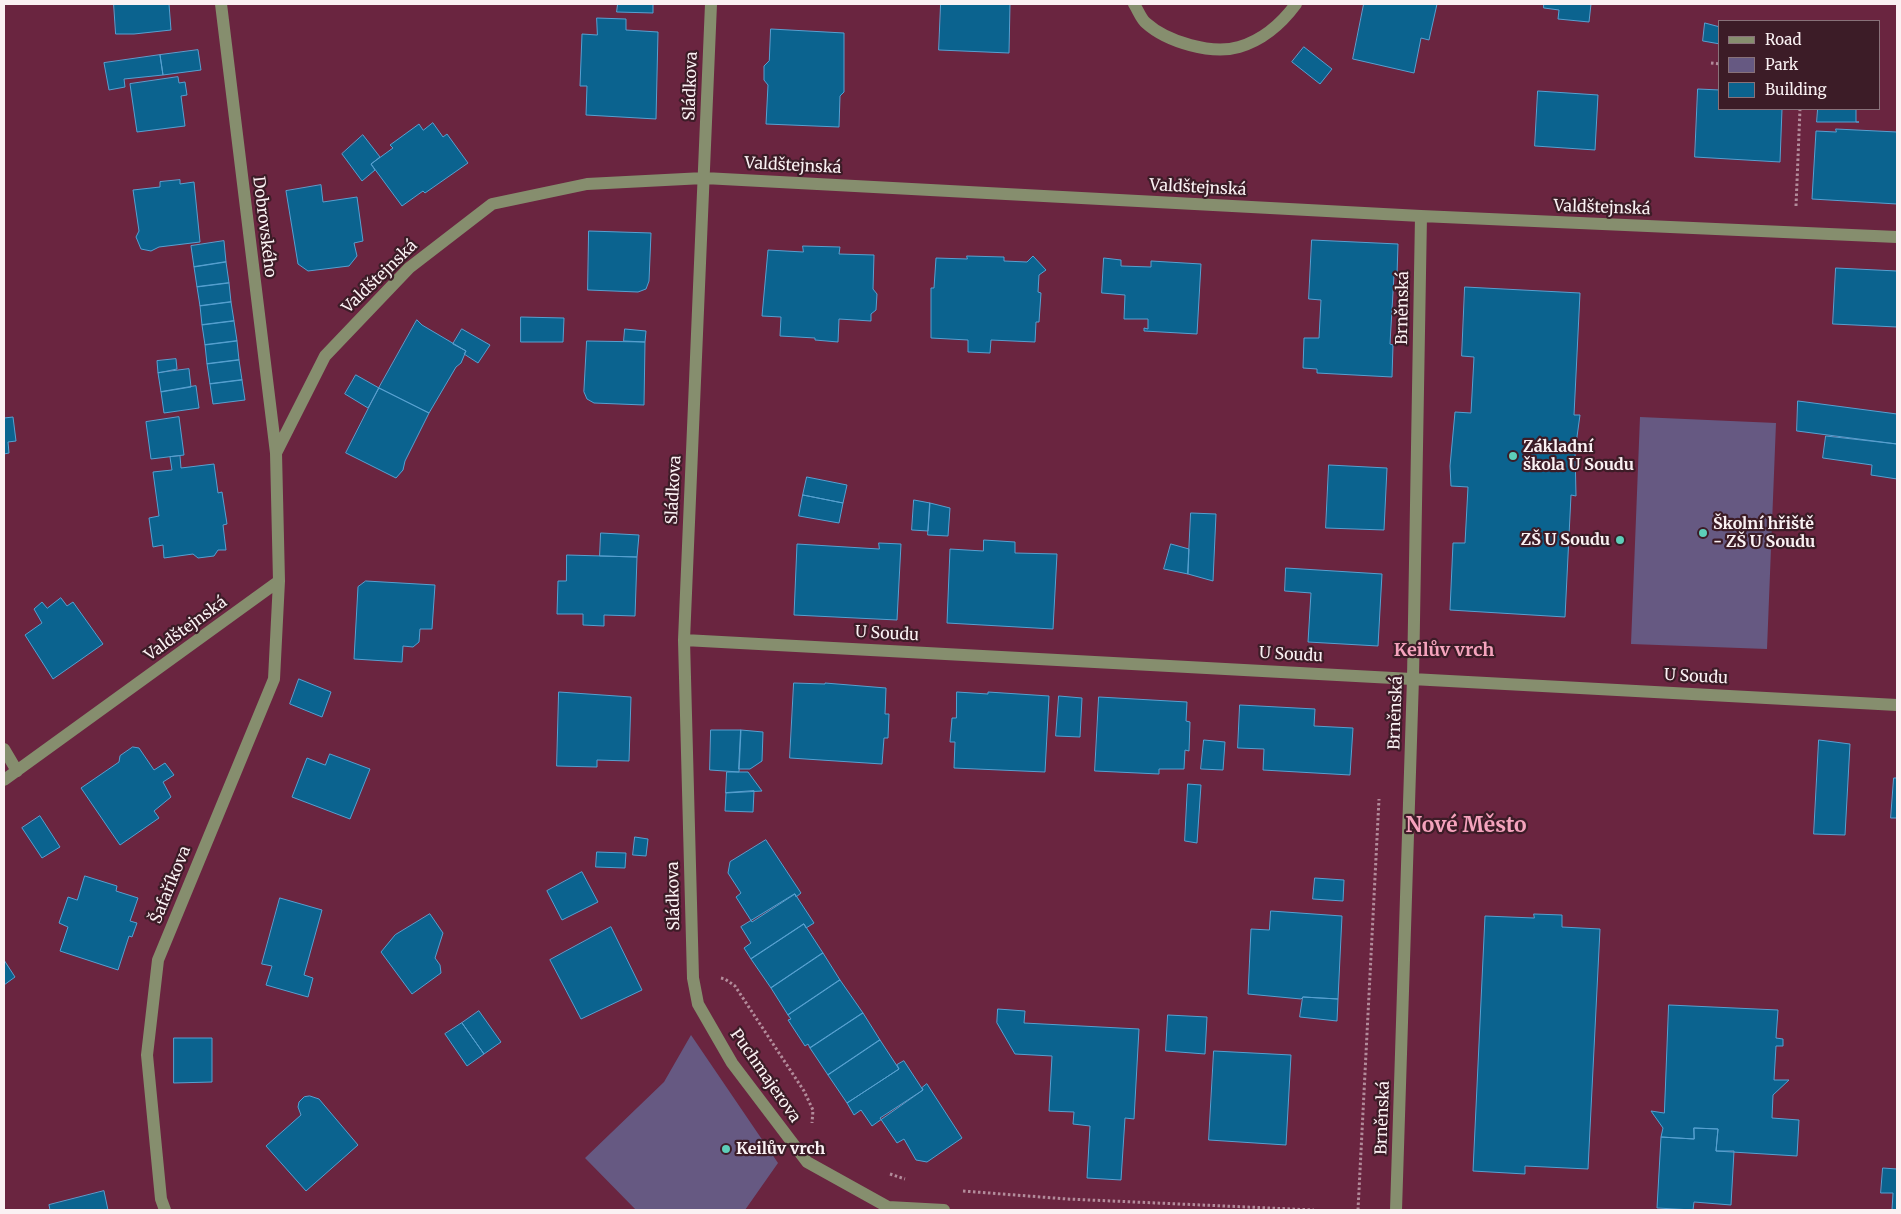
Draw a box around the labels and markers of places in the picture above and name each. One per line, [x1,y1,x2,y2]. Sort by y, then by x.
place label: Základní škola U Soudu [1523,437,1634,475]
marker: Základní škola U Soudu [1507,450,1519,462]
place label: Školní hřiště - ZŠ U Soudu [1713,514,1815,552]
marker: Školní hřiště - ZŠ U Soudu [1697,527,1709,539]
place label: ZŠ U Soudu [1521,530,1610,550]
marker: ZŠ U Soudu [1614,534,1626,546]
place label: Keilův vrch [736,1139,825,1159]
marker: Keilův vrch [720,1143,732,1155]

